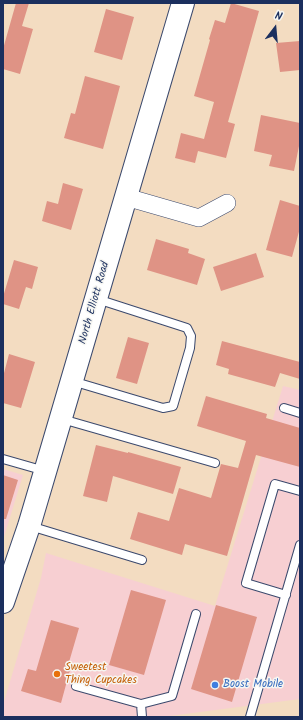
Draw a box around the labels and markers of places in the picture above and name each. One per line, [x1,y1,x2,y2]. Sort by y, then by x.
place label: Sweetest Thing Cupcakes [65,661,137,687]
marker: Sweetest Thing Cupcakes [52,669,62,679]
place label: Boost Mobile [223,678,283,692]
marker: Boost Mobile [210,680,220,690]

